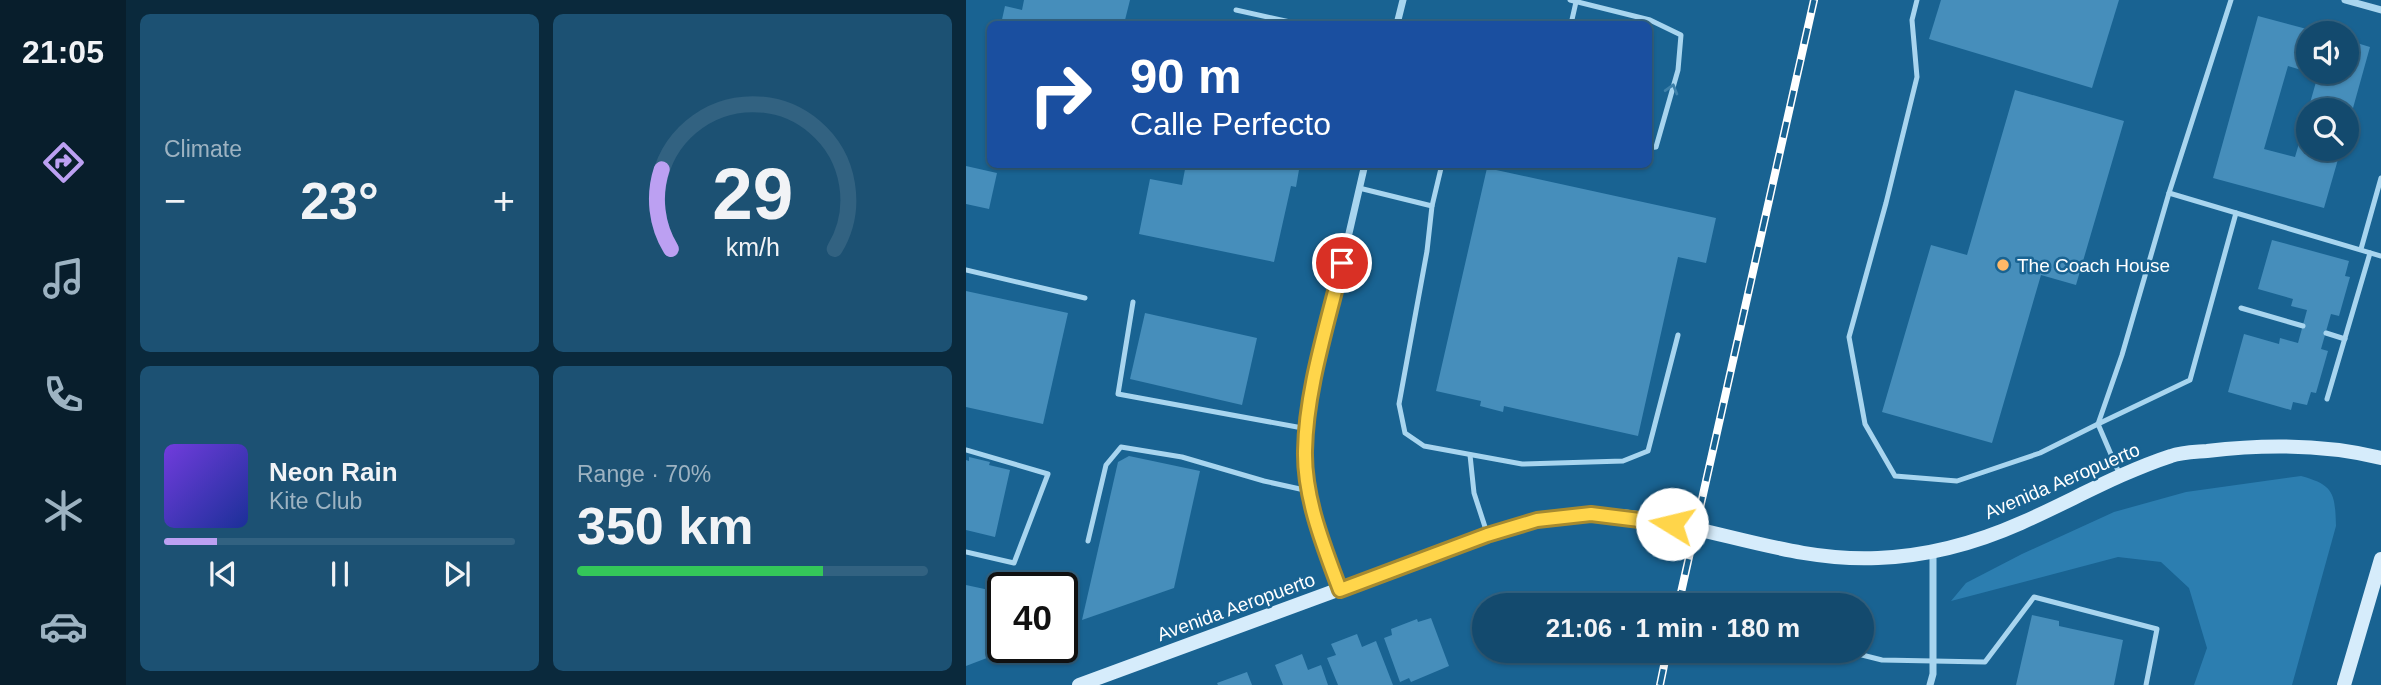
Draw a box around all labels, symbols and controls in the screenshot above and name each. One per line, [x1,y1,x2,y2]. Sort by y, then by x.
map controls [2296,21,2359,161]
button: sound [2296,21,2359,84]
text: 21:05 [22,34,104,70]
icon: right [1015,49,1106,140]
text: 90 m [1130,49,1242,103]
one-way arrow [1664,83,1679,95]
button: search [2296,98,2359,161]
text: Calle Perfecto [1130,106,1331,142]
text: Climate [164,136,242,162]
icon: directions [39,138,88,187]
text: 29 [712,153,793,234]
text: 23° [300,172,379,230]
text: − [164,180,186,222]
text: + [493,180,515,222]
text: km/h [725,233,780,261]
pin [1312,233,1372,293]
icon: arrive [1323,244,1361,282]
icon: music [39,254,88,303]
place label: The Coach House [2017,255,2170,276]
marker: The Coach House [1995,257,2011,273]
icon: phone [39,370,88,419]
street label: Avenida Aeropuerto [1981,439,2143,523]
text: Neon Rain [269,457,398,487]
text: Range · 70% [577,461,711,487]
icon: climate [39,486,88,535]
position arrow [1635,487,1709,561]
text: Kite Club [269,488,362,514]
text: 350 km [577,497,753,555]
icon: previous [204,555,242,593]
icon: pause [321,555,359,593]
icon: next [438,555,476,593]
street label: Avenida Aeropuerto [1154,569,1318,645]
speed limit sign: 40 [987,572,1078,663]
icon: car [39,602,88,651]
text: 21:06 · 1 min · 180 m [1546,613,1800,643]

